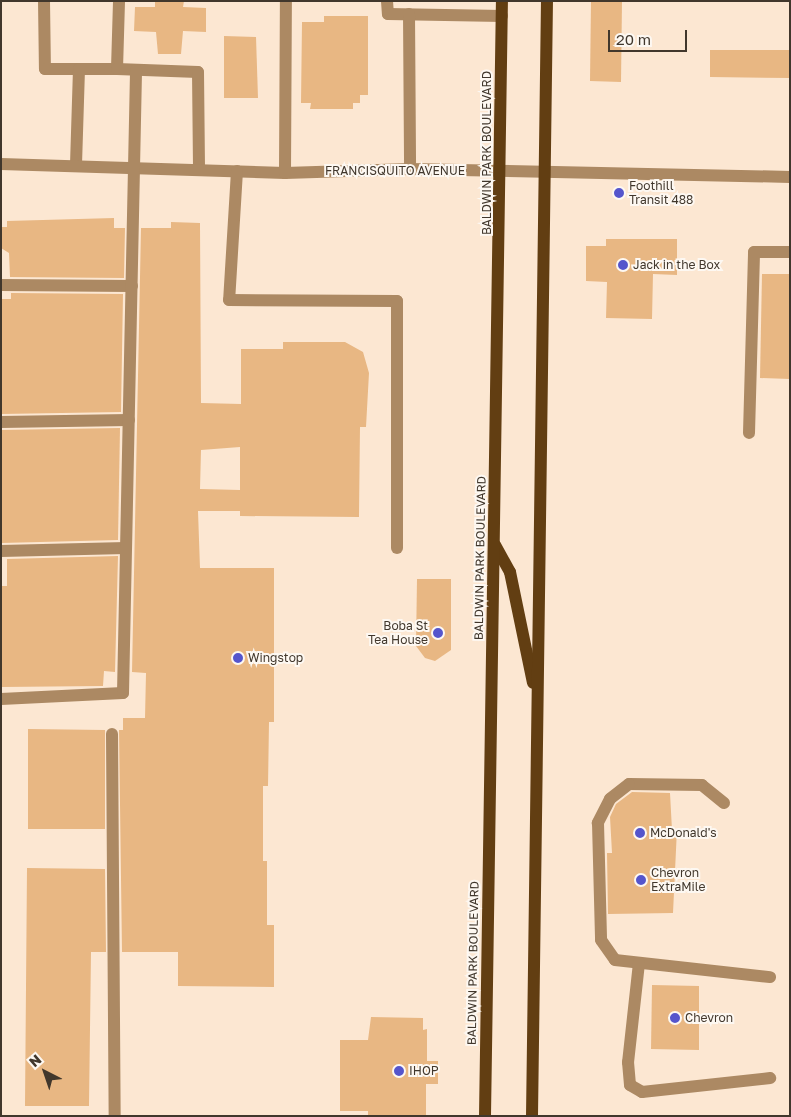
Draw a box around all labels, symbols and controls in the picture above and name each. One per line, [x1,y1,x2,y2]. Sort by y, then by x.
scale bar [611,20,690,52]
text: 20 m [616,30,651,48]
street label: BALDWIN PARK BOULEVARD [480,71,494,235]
street label: FRANCISQUITO AVENUE [325,164,465,178]
place label: Foothill Transit 488 [629,179,693,207]
marker: Foothill Transit 488 [613,187,625,199]
place label: Jack in the Box [633,258,720,272]
marker: Jack in the Box [617,259,629,271]
street label: BALDWIN PARK BOULEVARD [471,476,489,640]
place label: Boba St Tea House [368,619,428,647]
marker: Boba St Tea House [432,627,444,639]
place label: Wingstop [248,651,303,665]
marker: Wingstop [232,652,244,664]
place label: McDonald's [650,826,717,840]
marker: McDonald's [634,827,646,839]
place label: Chevron ExtraMile [651,866,706,894]
marker: Chevron ExtraMile [635,874,647,886]
street label: BALDWIN PARK BOULEVARD [464,881,482,1045]
place label: Chevron [685,1011,733,1025]
marker: Chevron [669,1012,681,1024]
north arrow [20,1047,70,1097]
text: N [25,1050,44,1070]
place label: IHOP [409,1064,439,1078]
marker: IHOP [393,1065,405,1077]

